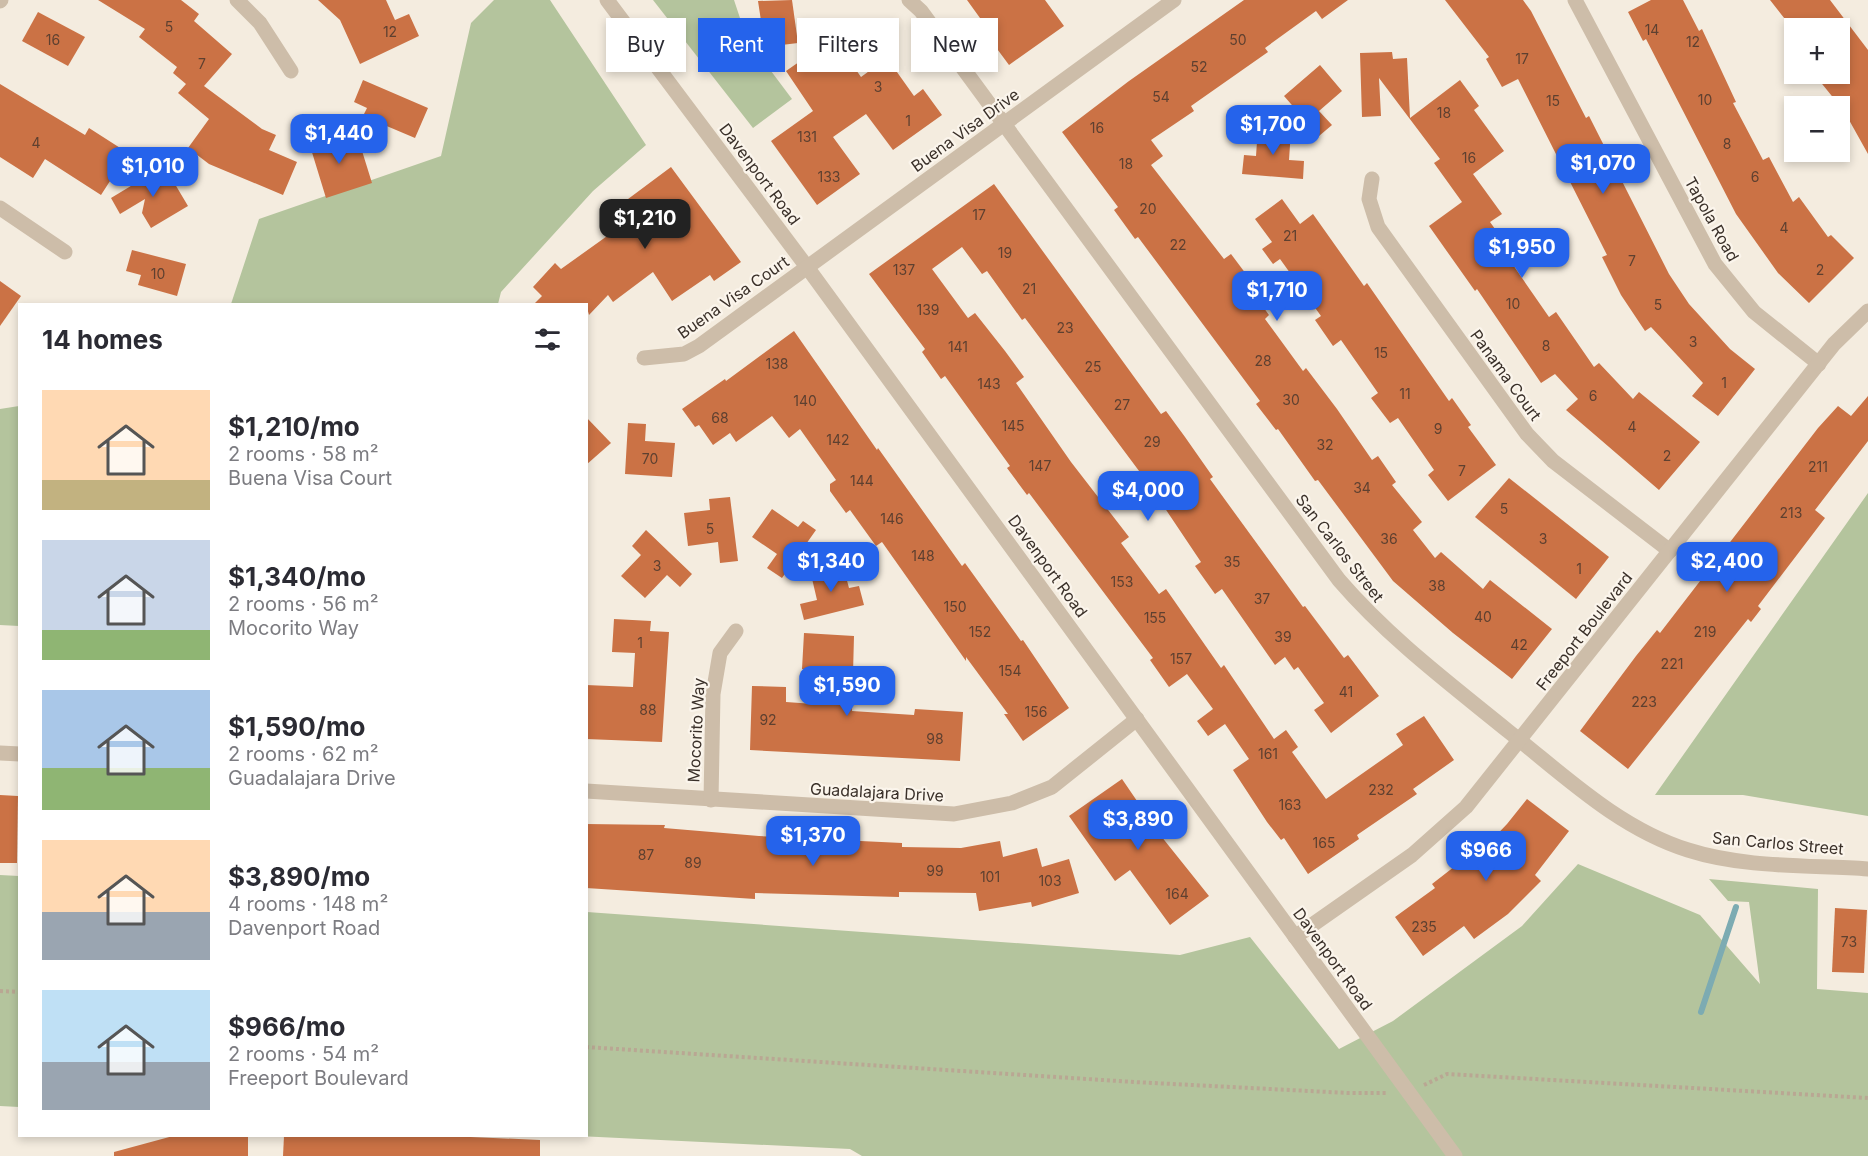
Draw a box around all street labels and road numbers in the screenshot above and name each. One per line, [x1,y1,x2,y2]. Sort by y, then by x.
street label: Buena Visa Drive [907,84,1023,176]
street label: Davenport Road [715,119,805,229]
street label: Tapola Road [1681,173,1743,265]
street label: Buena Visa Court [673,251,793,343]
street label: Panama Court [1466,326,1546,424]
street label: San Carlos Street [1292,490,1388,606]
street label: Davenport Road [1004,511,1092,621]
street label: Freeport Boulevard [1532,568,1636,694]
street label: Mocorito Way [683,677,709,783]
street label: Guadalajara Drive [810,779,944,805]
street label: San Carlos Street [1712,827,1844,859]
street label: Davenport Road [1289,904,1377,1014]

